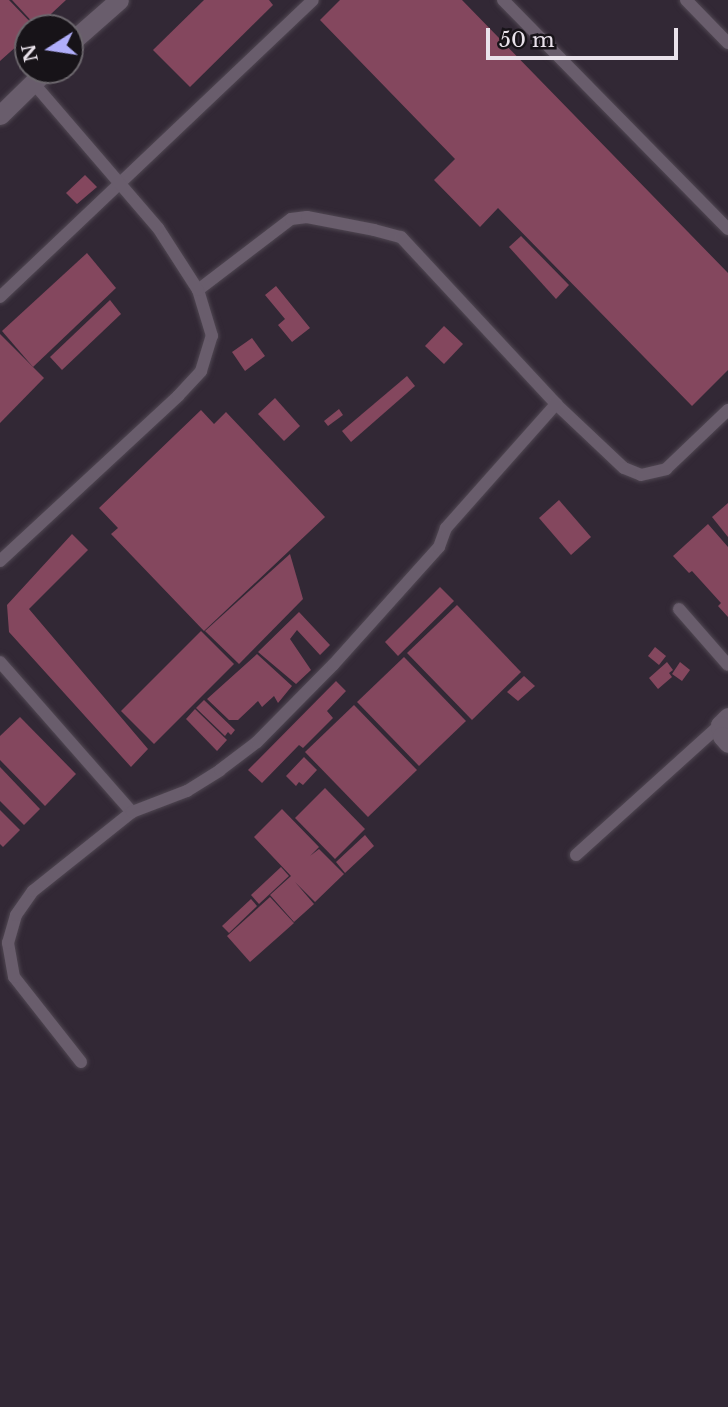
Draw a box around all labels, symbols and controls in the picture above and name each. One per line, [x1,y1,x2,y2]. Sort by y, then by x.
north arrow [14,14,84,84]
scale bar [490,14,682,58]
text: 50 m [499,27,554,53]
text: N [17,42,43,64]

